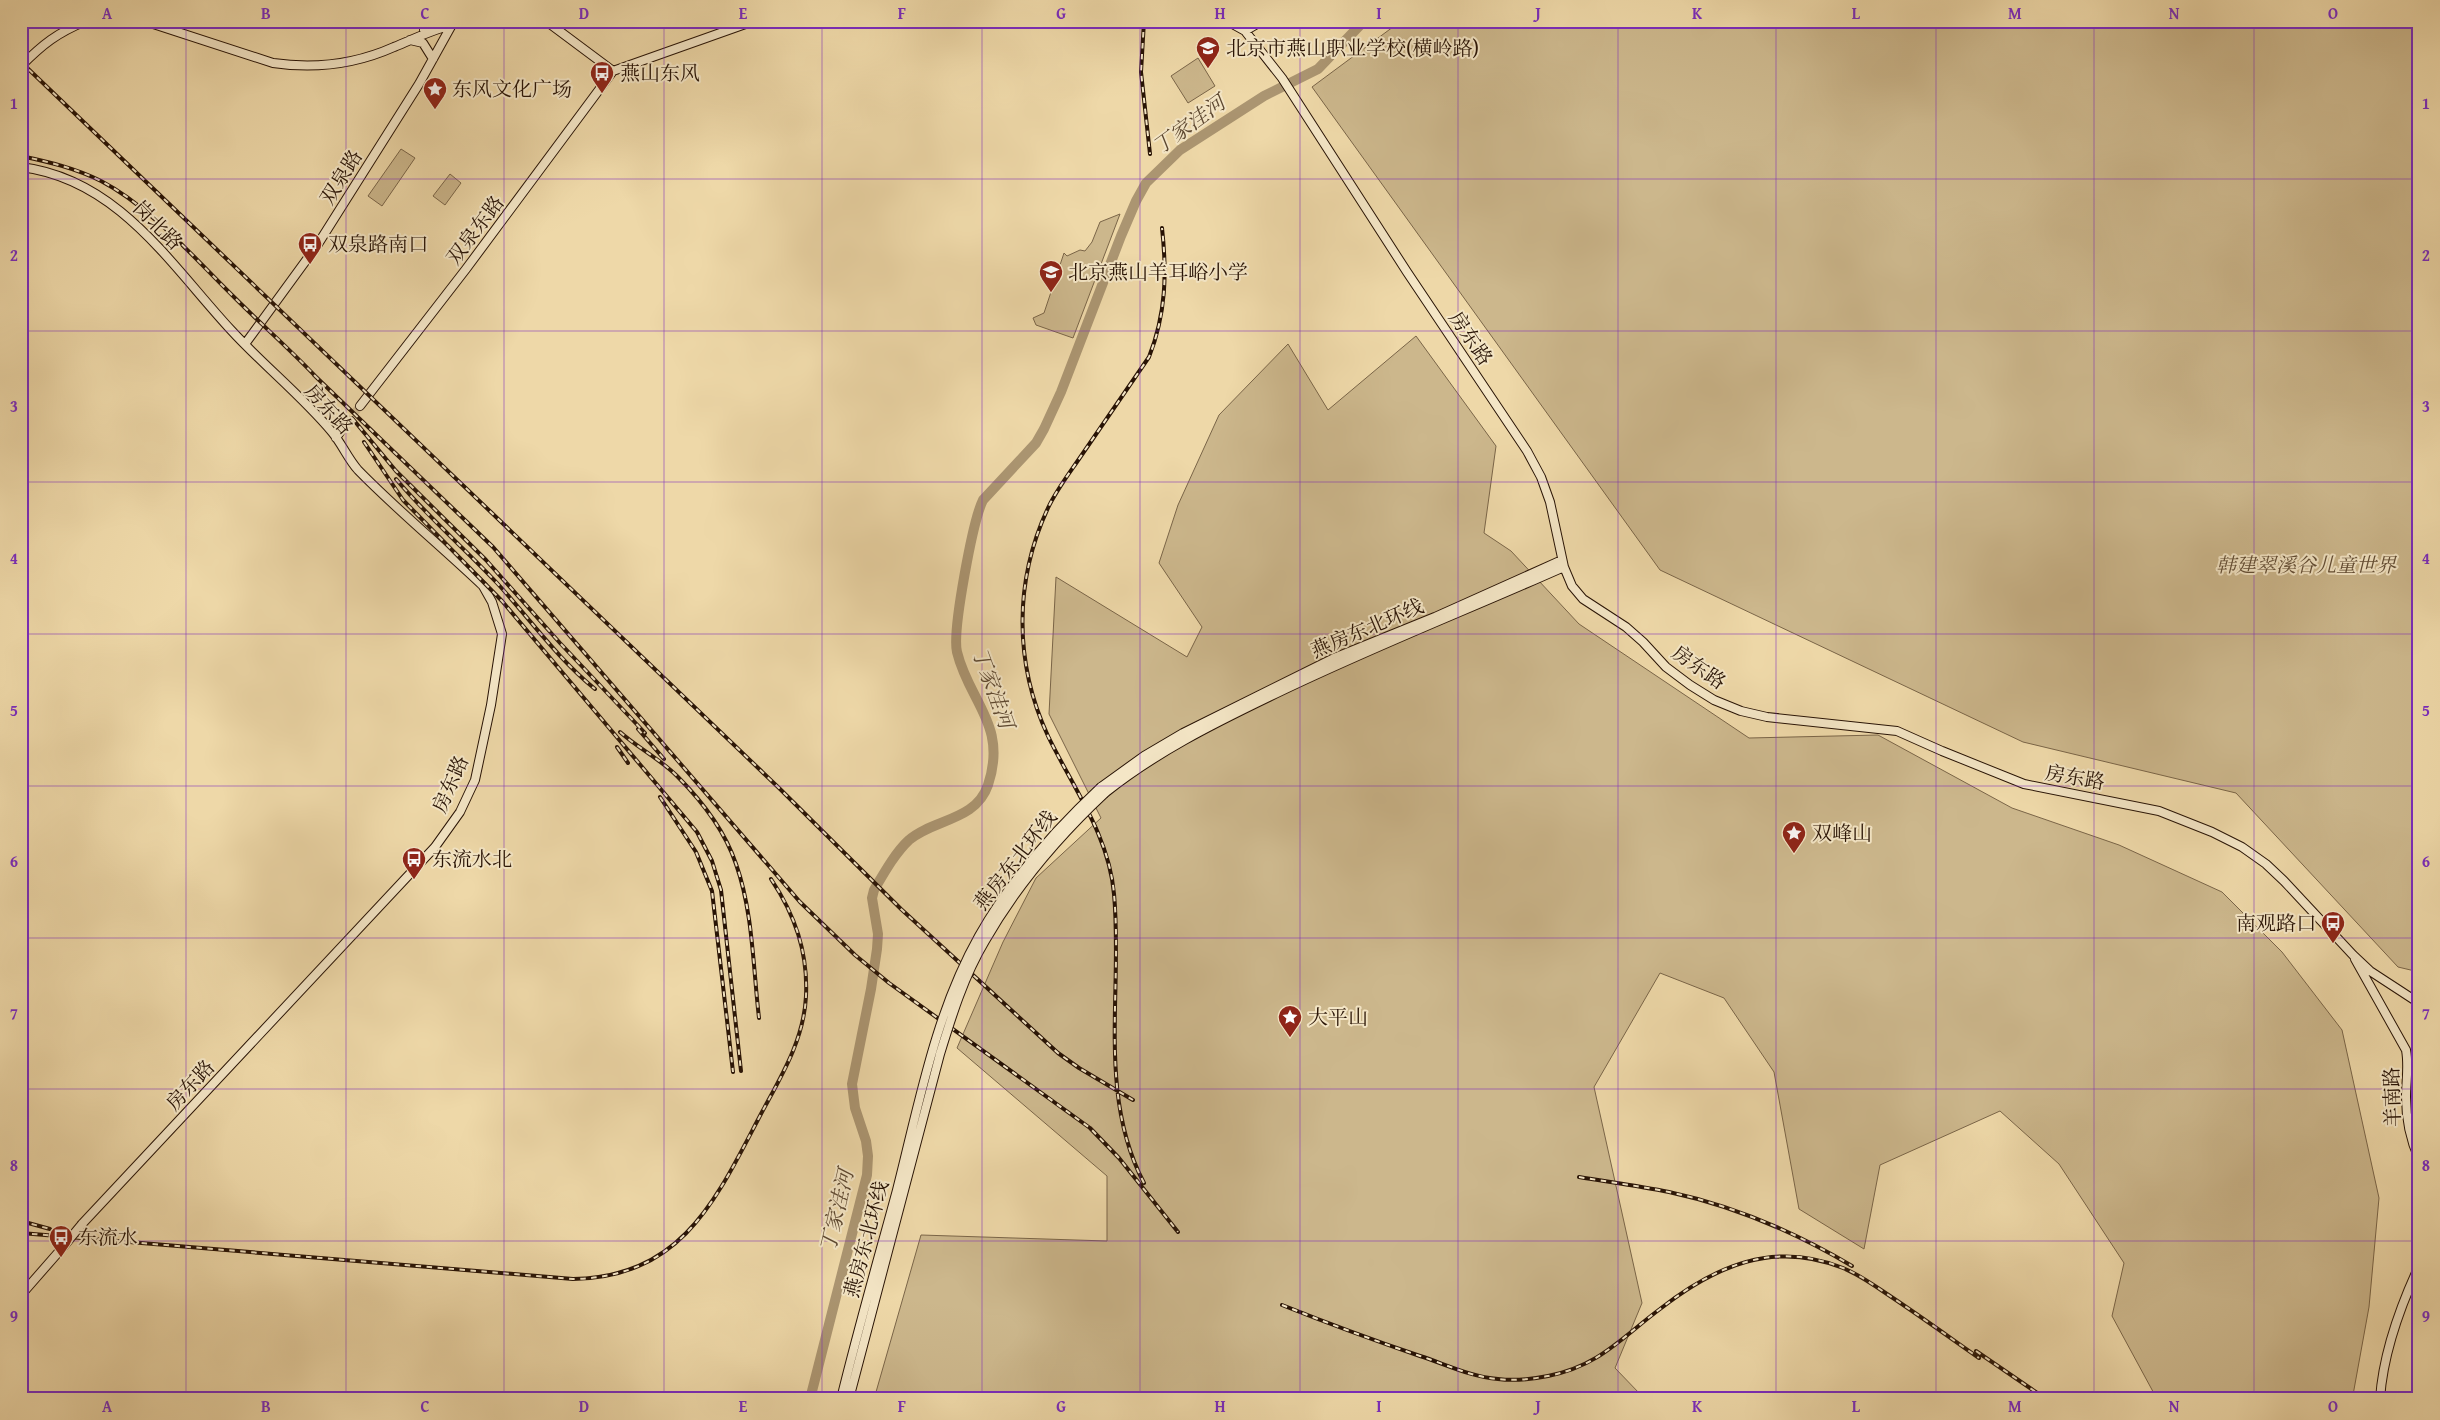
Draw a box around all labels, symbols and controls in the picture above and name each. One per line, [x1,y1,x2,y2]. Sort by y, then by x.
text: A [102,1,113,25]
text: B [261,1,271,25]
text: C [420,1,430,25]
text: D [579,1,589,25]
text: E [739,1,748,25]
text: F [898,1,906,25]
text: G [1056,1,1066,25]
text: H [1214,1,1226,25]
text: I [1376,1,1382,25]
text: J [1532,1,1541,25]
text: K [1692,1,1703,25]
text: L [1852,1,1861,25]
text: M [2008,1,2022,25]
text: N [2169,1,2180,25]
text: O [2328,1,2338,25]
place label: 北京市燕山职业学校(横岭路) [1226,33,1479,62]
school or university icon: 北京市燕山职业学校(横岭路) [1195,35,1221,69]
place label: 燕山东风 [620,58,700,87]
bus stop icon: 燕山东风 [589,60,615,94]
place label: 东风文化广场 [452,74,572,103]
place icon: 东风文化广场 [422,76,448,110]
water label: 丁家洼河 [1146,85,1235,162]
text: 1 [10,91,18,115]
text: 1 [2422,91,2430,115]
street label: 双泉路 [312,144,369,210]
street label: 双泉东路 [439,189,510,270]
street label: 岗北路 [127,193,190,256]
place label: 双泉路南口 [328,229,428,258]
bus stop icon: 双泉路南口 [297,231,323,265]
text: 2 [10,243,18,267]
text: 2 [2422,243,2430,267]
place label: 北京燕山羊耳峪小学 [1068,257,1248,286]
school or university icon: 北京燕山羊耳峪小学 [1038,259,1064,293]
street label: 房东路 [1443,305,1500,371]
street label: 房东路 [299,377,360,441]
text: 3 [10,394,18,418]
text: 3 [2422,394,2430,418]
text: 4 [10,546,18,570]
text: 4 [2422,546,2430,570]
park label: 韩建翠溪谷儿童世界 [2216,550,2398,579]
street label: 燕房东北环线 [1306,591,1428,664]
street label: 房东路 [1666,638,1732,696]
water label: 丁家洼河 [965,643,1024,736]
text: 5 [10,698,18,722]
text: 5 [2422,698,2430,722]
street label: 房东路 [424,750,475,817]
street label: 房东路 [2043,757,2107,796]
street label: 燕房东北环线 [966,803,1063,916]
place label: 双峰山 [1812,818,1872,847]
place icon: 双峰山 [1781,820,1807,854]
place label: 东流水北 [432,844,512,873]
bus stop icon: 东流水北 [401,846,427,880]
text: 6 [10,849,18,873]
text: 6 [2422,849,2430,873]
place label: 南观路口 [2236,908,2316,937]
bus stop icon: 南观路口 [2320,910,2346,944]
text: 7 [10,1001,18,1025]
text: 7 [2422,1001,2430,1025]
place label: 大平山 [1308,1002,1368,1031]
place icon: 大平山 [1277,1004,1303,1038]
street label: 房东路 [159,1053,221,1116]
street label: 羊南路 [2376,1067,2407,1128]
text: 8 [10,1153,18,1177]
text: 8 [2422,1153,2430,1177]
water label: 丁家洼河 [812,1163,862,1255]
street label: 燕房东北环线 [836,1177,895,1301]
place label: 东流水 [78,1222,138,1251]
bus stop icon: 东流水 [48,1224,74,1258]
text: 9 [10,1304,18,1328]
text: 9 [2422,1304,2430,1328]
text: A [102,1394,113,1418]
text: B [261,1394,271,1418]
text: C [420,1394,430,1418]
text: D [579,1394,589,1418]
text: E [739,1394,748,1418]
text: F [898,1394,906,1418]
text: G [1056,1394,1066,1418]
text: H [1214,1394,1226,1418]
text: I [1376,1394,1382,1418]
text: J [1532,1394,1541,1418]
text: K [1692,1394,1703,1418]
text: L [1852,1394,1861,1418]
text: M [2008,1394,2022,1418]
text: N [2169,1394,2180,1418]
text: O [2328,1394,2338,1418]

